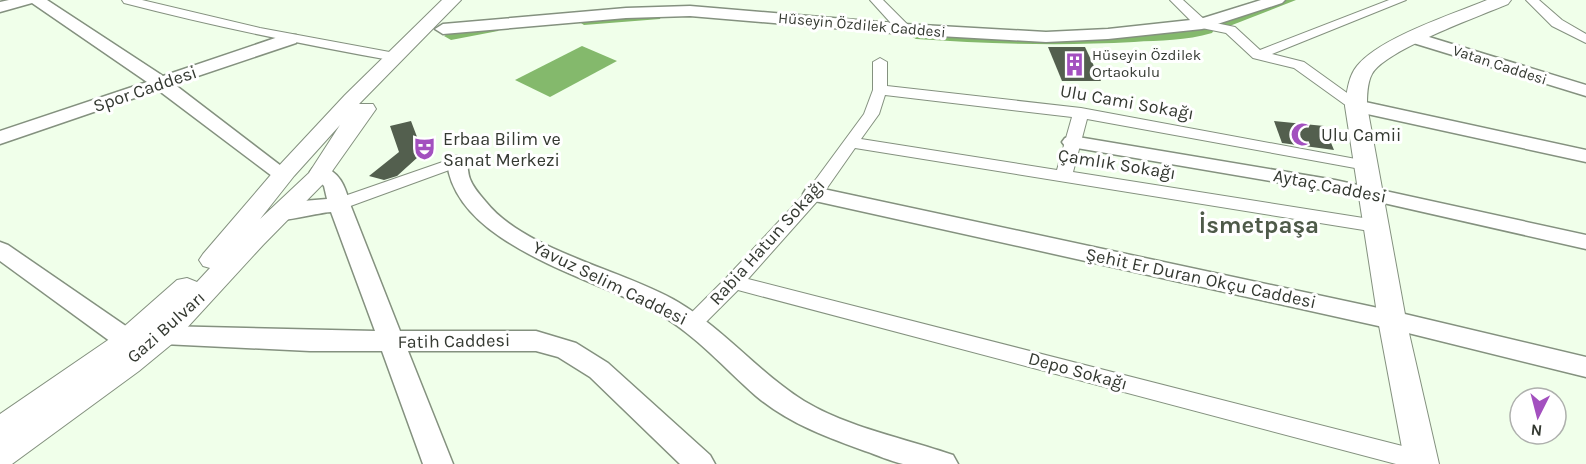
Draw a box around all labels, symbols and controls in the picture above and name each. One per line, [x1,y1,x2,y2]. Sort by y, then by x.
street label: Hüseyin Özdilek Caddesi [777,9,947,41]
street label: Vatan Caddesi [1451,41,1549,89]
place label: Hüseyin Özdilek Ortaokulu [1092,46,1201,81]
building icon: Hüseyin Özdilek Ortaokulu [1061,51,1087,77]
street label: Spor Caddesi [90,61,200,117]
street label: Ulu Cami Sokağı [1058,79,1196,125]
mosque icon: Ulu Camii [1290,122,1316,148]
place label: Ulu Camii [1321,124,1401,146]
place label: Erbaa Bilim ve Sanat Merkezi [443,128,561,171]
theatre icon: Erbaa Bilim ve Sanat Merkezi [412,136,438,162]
street label: Çamlık Sokağı [1057,144,1177,184]
street label: Aytaç Caddesi [1272,164,1388,208]
street label: Rabia Hatun Sokağı [705,174,829,310]
district label: İsmetpaşa [1199,211,1319,239]
street label: Yavuz Selim Caddesi [529,236,691,330]
street label: Şehit Er Duran Okçu Caddesi [1084,243,1318,313]
street label: Gazi Bulvarı [122,286,210,368]
street label: Fatih Caddesi [398,329,510,353]
street label: Depo Sokağı [1026,347,1130,395]
north arrow [1508,386,1568,446]
text: N [1530,420,1543,440]

